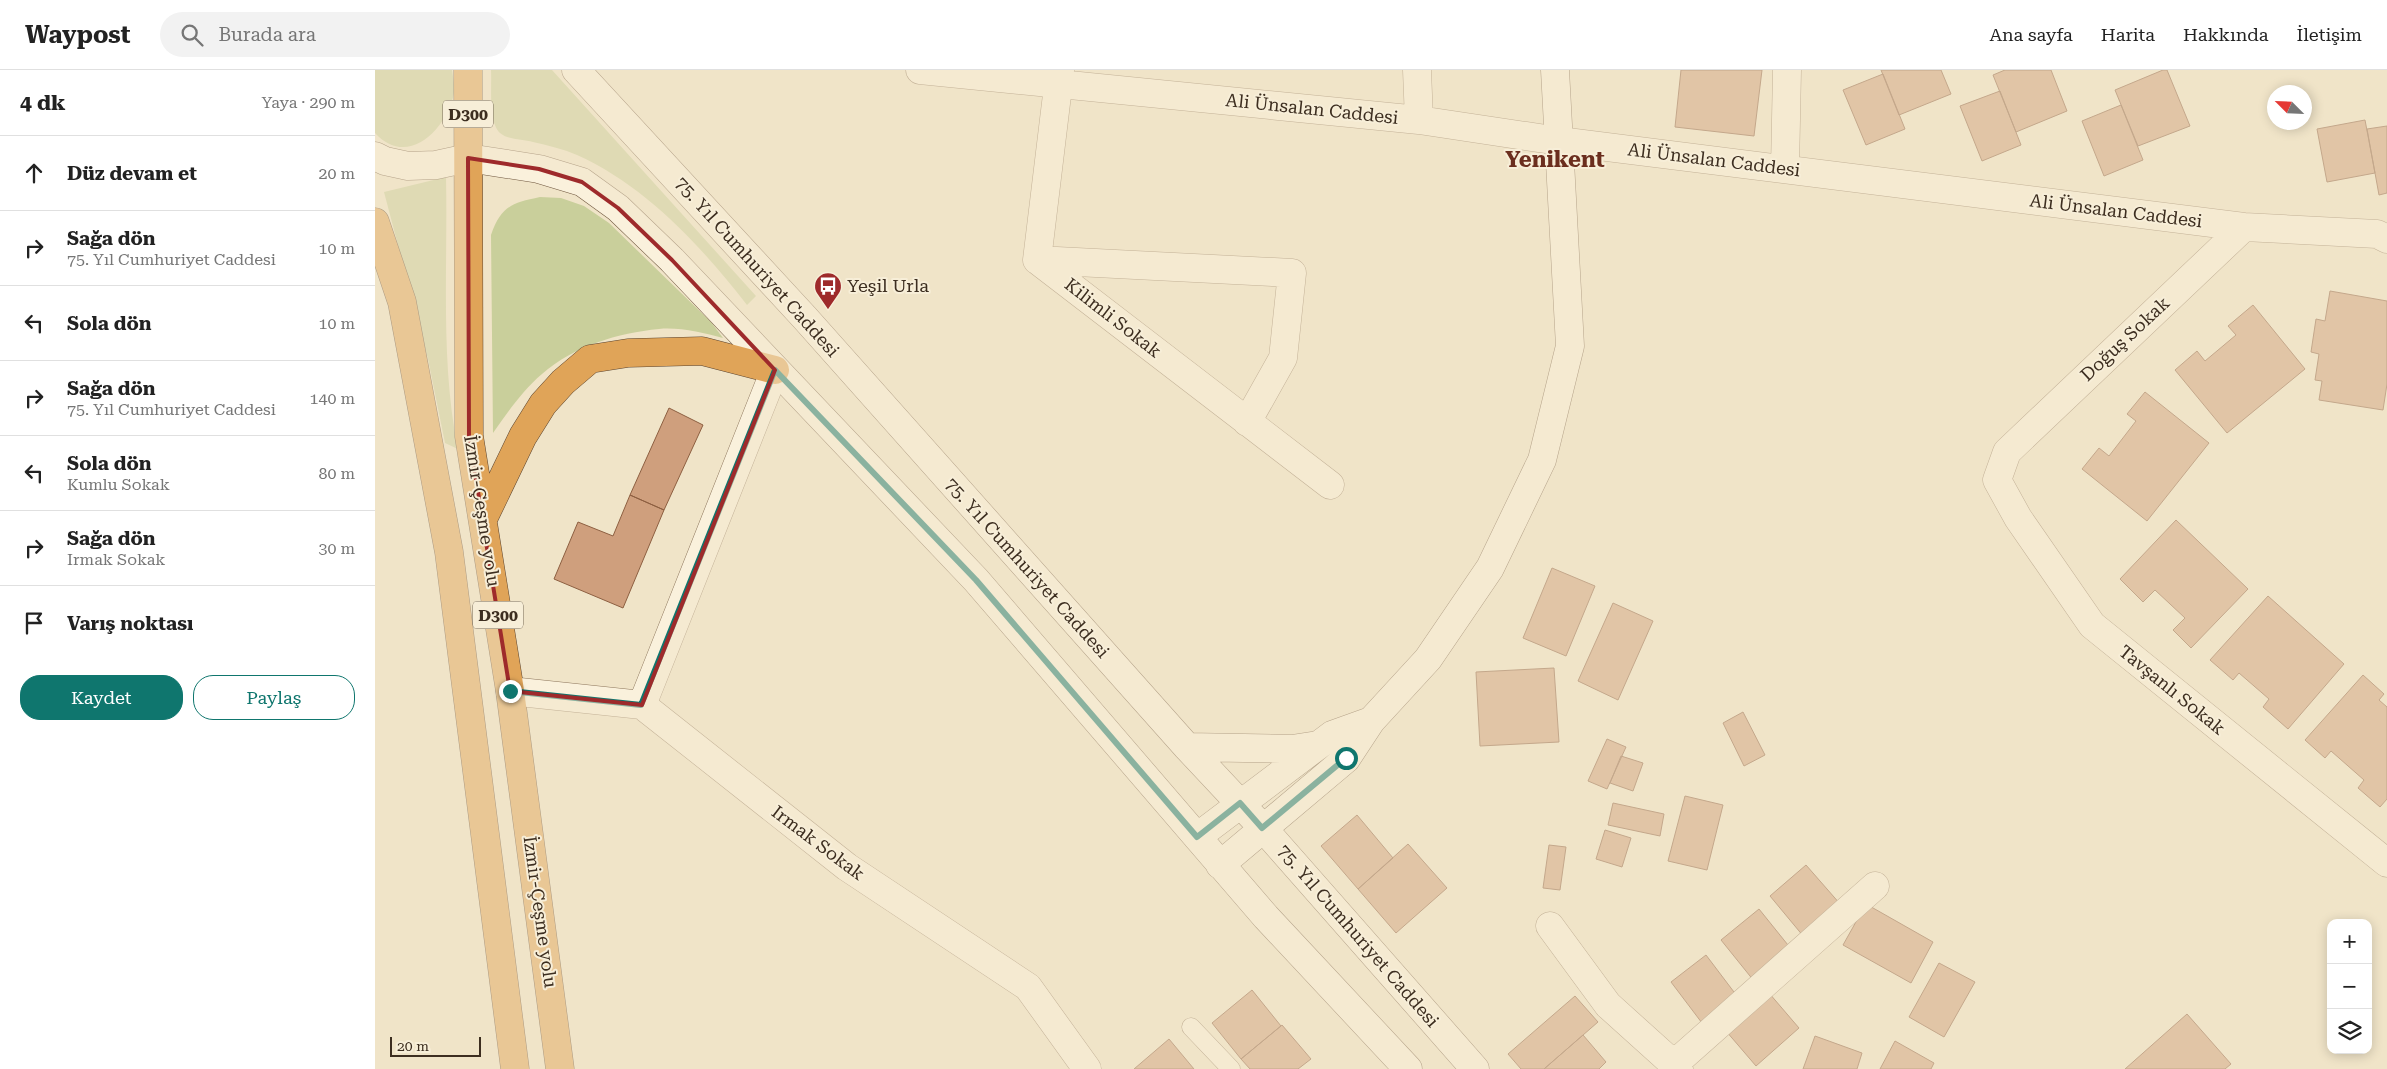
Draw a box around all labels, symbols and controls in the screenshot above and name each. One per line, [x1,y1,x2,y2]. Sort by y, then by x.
search box [160,12,510,57]
text: Waypost [25,21,130,49]
icon: search [178,21,206,49]
text: Burada ara [218,23,316,46]
text: Ana sayfa [1989,24,2073,45]
text: Harita [2101,24,2155,45]
text: Hakkında [2183,24,2269,45]
text: İletişim [2297,24,2362,45]
north arrow [2267,85,2312,130]
street label: Ali Ünsalan Caddesi [1225,89,1400,128]
text: 4 dk [20,91,66,115]
text: Yaya · 290 m [262,93,355,112]
road number: D300 [443,101,493,128]
street label: Ali Ünsalan Caddesi [1627,138,1802,181]
district label: Yenikent [1505,147,1605,172]
icon: ahead [20,159,48,187]
text: Düz devam et [67,162,197,185]
text: 20 m [318,164,355,183]
street label: 75. Yıl Cumhuriyet Caddesi [671,172,844,361]
street label: Ali Ünsalan Caddesi [2029,189,2204,232]
text: Sağa dön [67,227,155,250]
icon: right [20,234,48,262]
text: 10 m [318,239,355,258]
text: 75. Yıl Cumhuriyet Caddesi [67,250,276,269]
bus stop icon: Yeşil Urla [813,271,843,310]
street label: Kilimli Sokak [1061,273,1166,362]
place label: Yeşil Urla [847,275,929,296]
street label: Doğuş Sokak [2076,292,2174,385]
icon: left [20,309,48,337]
text: Sola dön [67,312,152,335]
text: 10 m [318,314,355,333]
text: Sağa dön [67,377,155,400]
icon: right [20,384,48,412]
text: 140 m [309,389,355,408]
text: 75. Yıl Cumhuriyet Caddesi [67,400,276,419]
street label: İzmir-Çeşme yolu [460,434,505,588]
text: Sola dön [67,452,152,475]
icon: left [20,459,48,487]
text: 80 m [318,464,355,483]
street label: 75. Yıl Cumhuriyet Caddesi [941,473,1114,662]
text: Kumlu Sokak [67,475,170,494]
text: Sağa dön [67,527,155,550]
icon: right [20,534,48,562]
text: 30 m [318,539,355,558]
text: Irmak Sokak [67,550,165,569]
road number: D300 [473,602,523,628]
icon: arrive [20,609,48,637]
text: Varış noktası [67,612,193,635]
street label: Tavşanlı Sokak [2115,640,2230,739]
button: Kaydet [20,675,183,720]
button: Paylaş [193,675,355,720]
route end [499,680,522,703]
route start [1335,747,1358,770]
street label: Irmak Sokak [768,801,869,884]
street label: İzmir-Çeşme yolu [519,835,562,989]
street label: 75. Yıl Cumhuriyet Caddesi [1273,840,1444,1031]
map controls [2327,919,2372,1054]
button: + [2327,919,2372,964]
button: − [2327,964,2372,1009]
button: layers [2327,1009,2372,1054]
scale bar [390,1034,481,1057]
text: 20 m [397,1038,429,1054]

